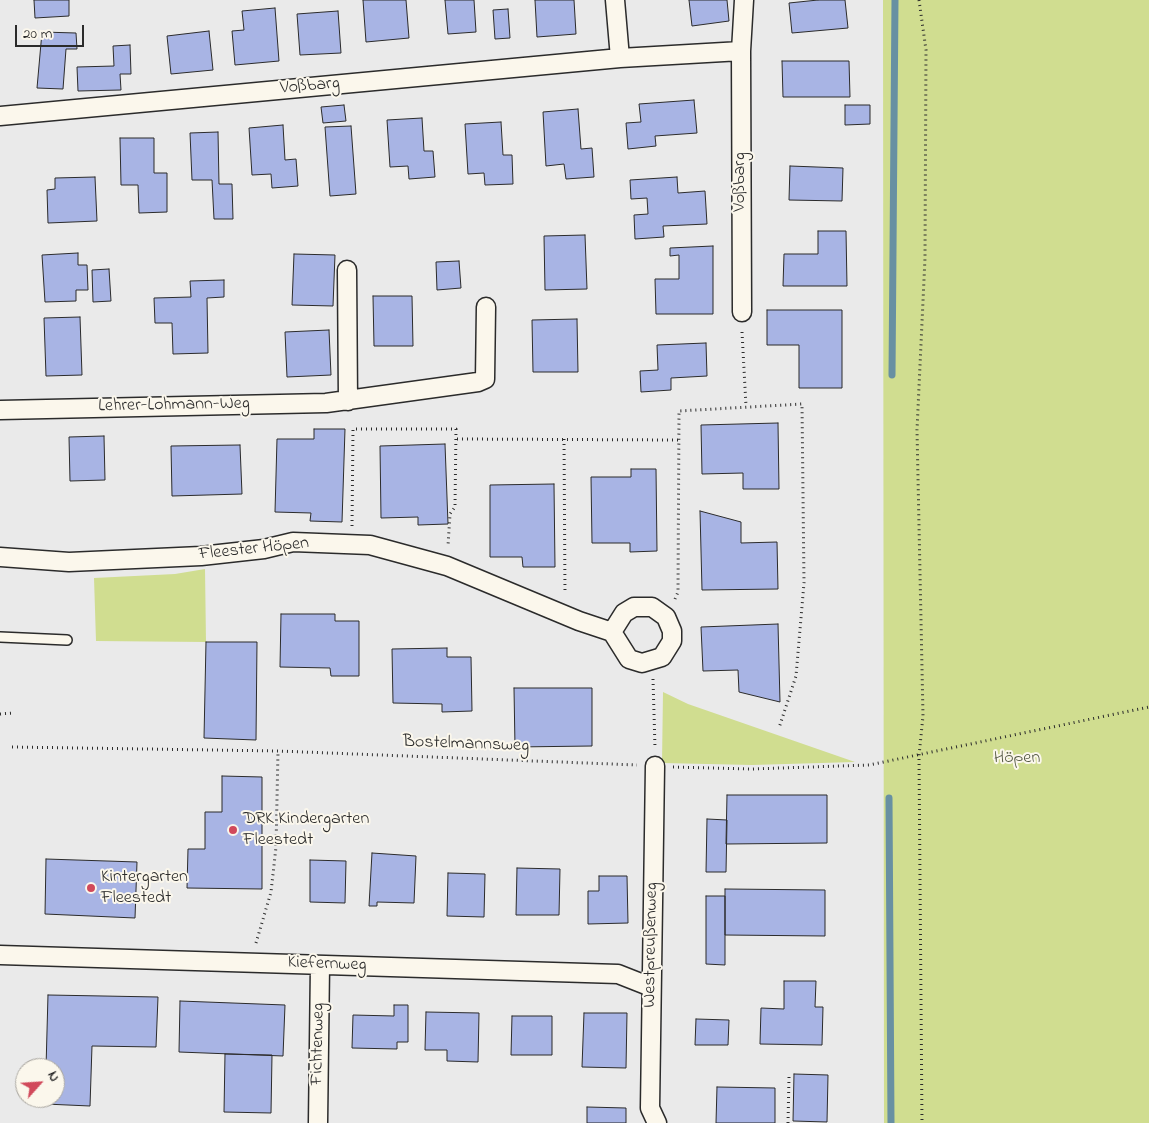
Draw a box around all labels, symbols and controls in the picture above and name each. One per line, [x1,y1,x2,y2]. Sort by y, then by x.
scale bar [18,15,86,47]
text: 20 m [23,23,52,45]
street label: Voßbarg [279,74,341,100]
street label: Voßbarg [730,152,752,212]
street label: Lehrer-Lohmann-Weg [98,394,250,418]
street label: Fleester Höpen [198,533,310,567]
street label: Bostelmannsweg [402,732,530,758]
park label: Höpen [994,748,1040,770]
place label: DRK Kindergarten Fleestedt [243,809,369,852]
marker: DRK Kindergarten Fleestedt [227,824,239,836]
place label: Kintergarten Fleestedt [101,867,188,910]
marker: Kintergarten Fleestedt [85,882,97,894]
street label: Westpreußenweg [640,882,664,1008]
street label: Kiefernweg [287,953,367,977]
street label: Fichtenweg [307,1003,331,1085]
north arrow [15,1058,65,1108]
text: N [42,1068,65,1085]

